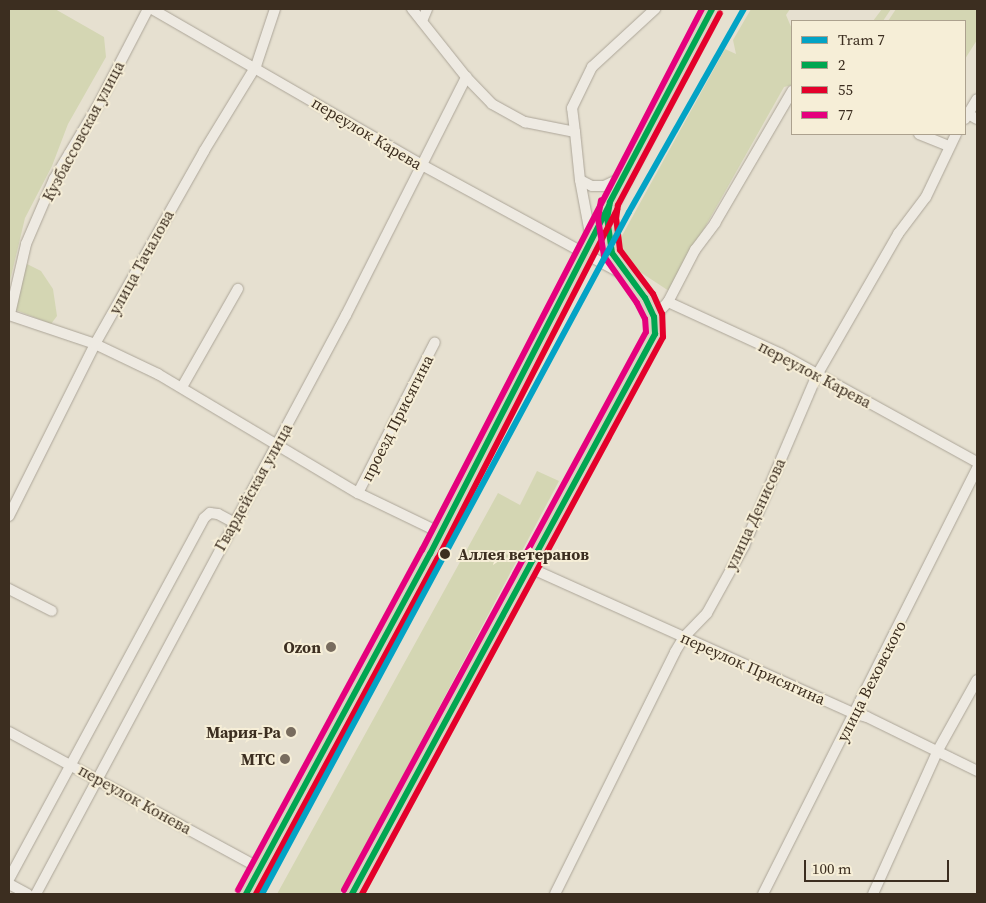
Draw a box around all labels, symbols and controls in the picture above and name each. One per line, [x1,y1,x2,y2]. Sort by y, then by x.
legend [791,20,966,135]
text: Tram 7 [838,29,885,50]
text: 2 [838,54,846,75]
street label: Кузбассовская улица [38,58,128,204]
text: 55 [838,79,853,100]
street label: переулок Карева [308,93,426,173]
text: 77 [838,104,853,125]
street label: улица Тачалова [104,206,178,318]
street label: переулок Карева [755,336,875,412]
street label: проезд Присягина [357,352,437,484]
street label: Гвардейская улица [210,420,296,554]
street label: улица Денисова [721,455,789,573]
place label: Аллея ветеранов [458,544,589,564]
marker: Аллея ветеранов [436,545,454,563]
street label: улица Веховского [832,617,910,745]
street label: переулок Присягина [678,627,828,709]
place label: Ozon [283,637,321,657]
marker: Ozon [325,641,337,653]
place label: Мария-Ра [206,722,281,742]
marker: Мария-Ра [285,726,297,738]
place label: МТС [241,749,275,769]
marker: МТС [279,753,291,765]
street label: переулок Конева [75,760,195,838]
scale bar [806,850,951,882]
text: 100 m [812,858,852,879]

